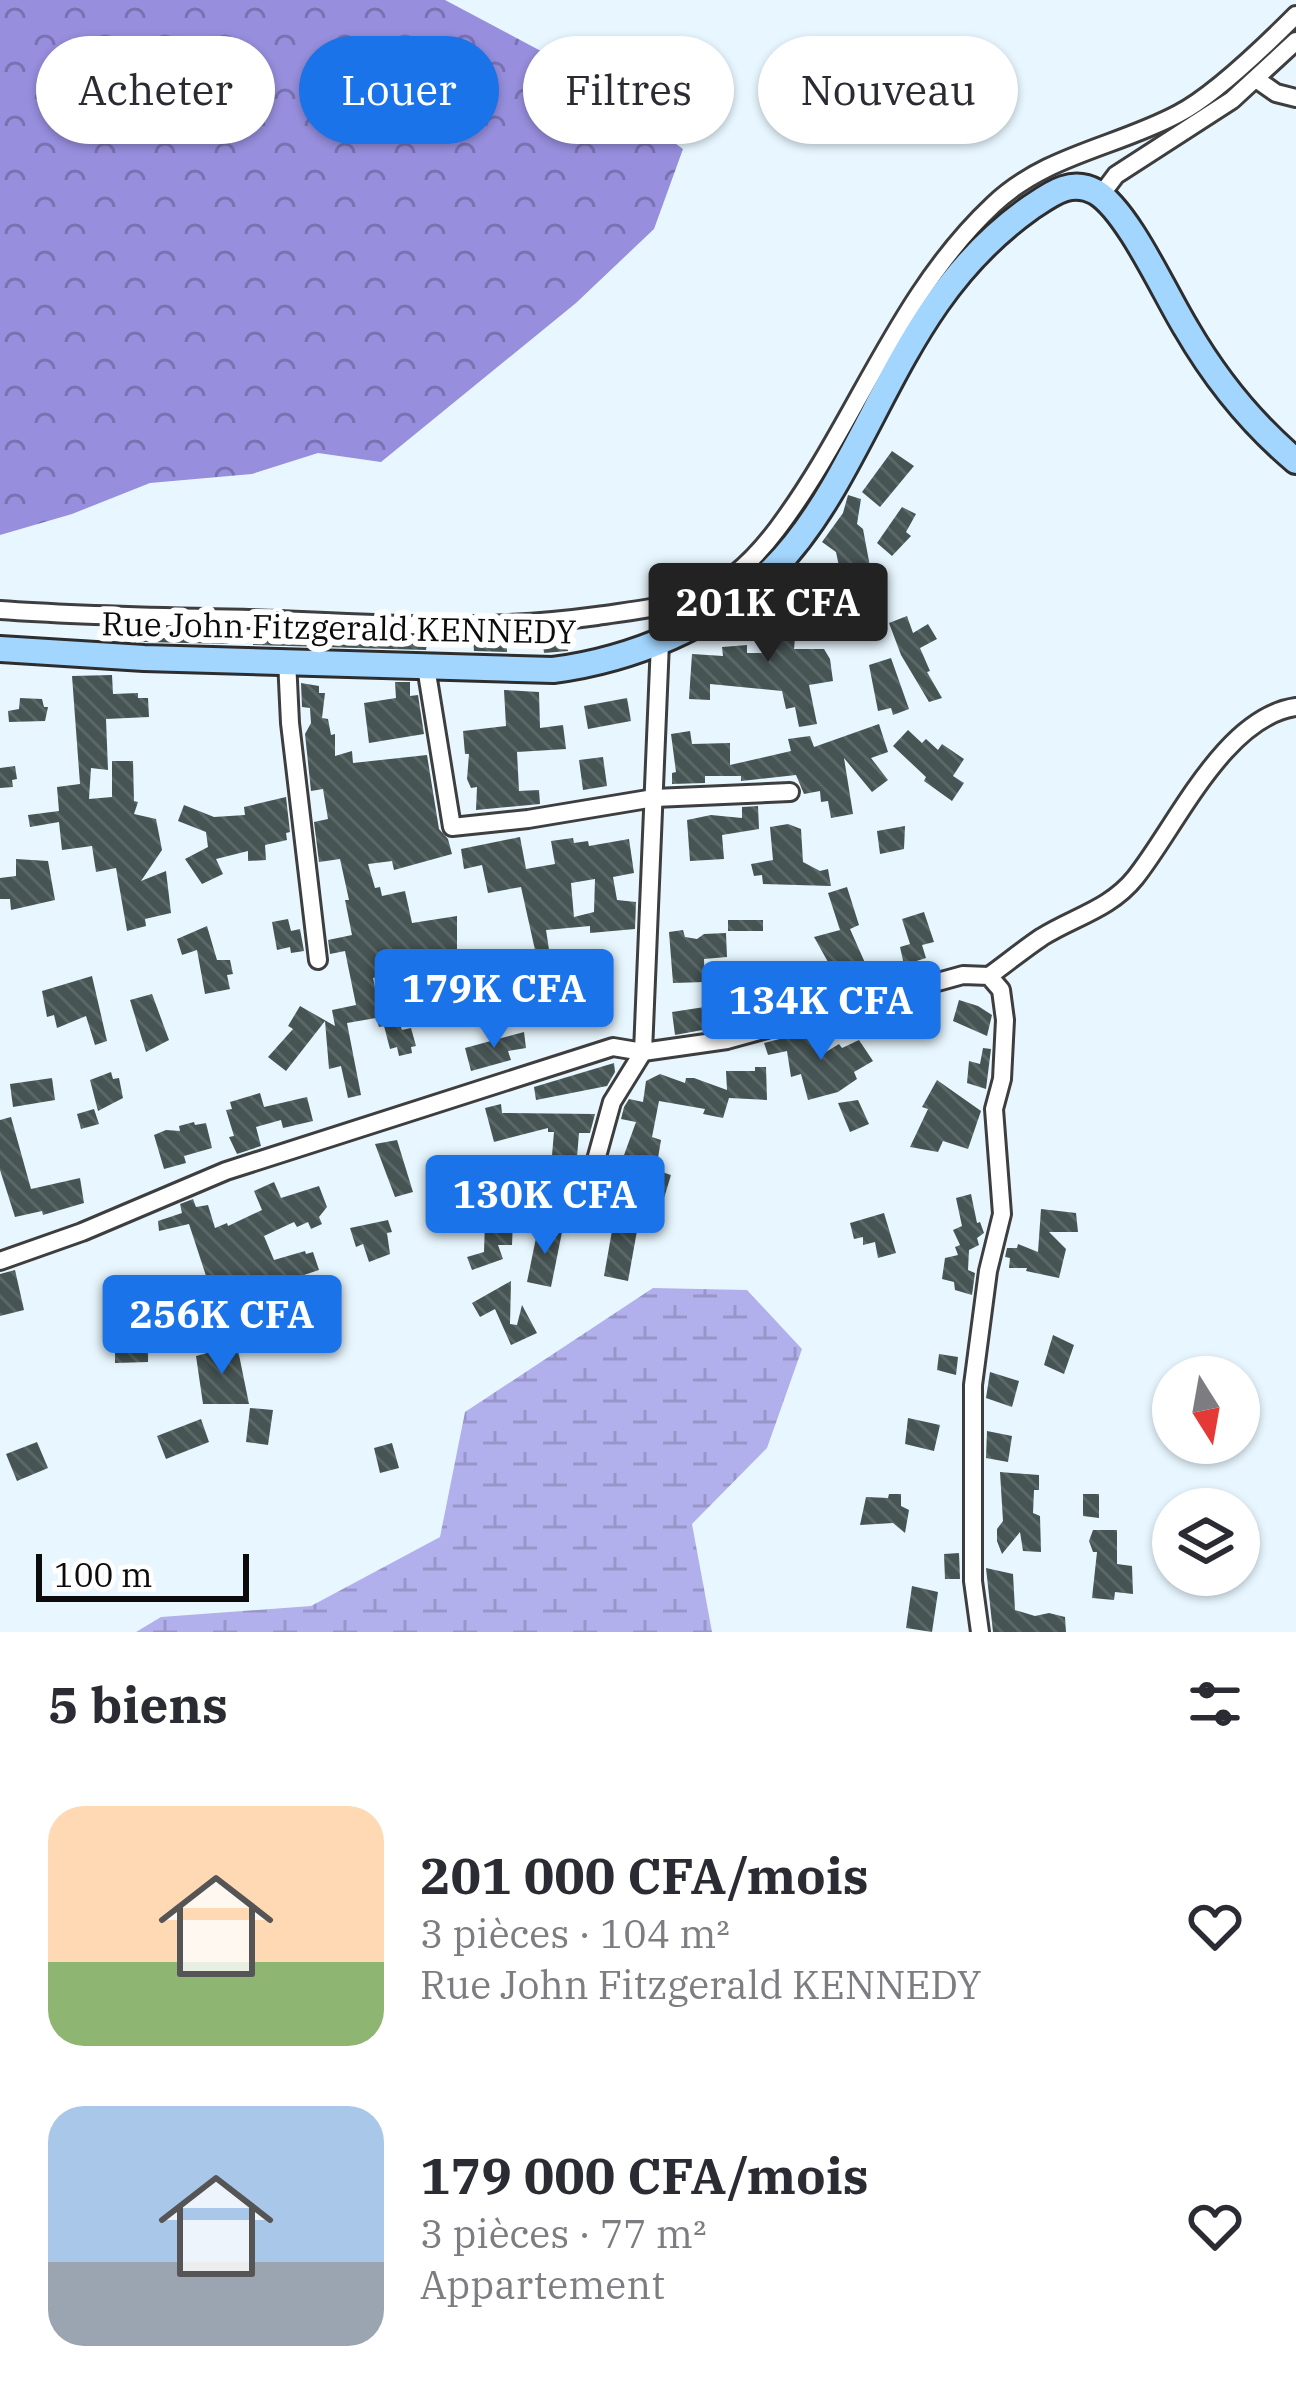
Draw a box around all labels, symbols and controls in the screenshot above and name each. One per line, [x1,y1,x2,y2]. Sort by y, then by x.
chip: Acheter [36,36,275,144]
chip: Louer [299,36,499,144]
chip: Filtres [523,36,734,144]
chip: Nouveau [758,36,1018,144]
pin: 201K CFA [644,563,892,665]
text: 201K CFA [676,576,860,627]
street label: Rue John Fitzgerald KENNEDY [101,601,577,653]
pin: 179K CFA [370,949,618,1051]
pin: 134K CFA [697,961,945,1063]
text: 179K CFA [402,962,586,1013]
text: 134K CFA [729,974,913,1025]
pin: 130K CFA [421,1155,669,1257]
text: 130K CFA [453,1168,637,1219]
pin: 256K CFA [98,1275,346,1377]
text: 256K CFA [130,1288,314,1339]
north arrow [1152,1356,1260,1464]
map controls [1152,1356,1260,1596]
button: layers [1152,1488,1260,1596]
scale bar [36,1548,249,1601]
text: 100 m [54,1553,153,1596]
text: 5 biens [48,1671,228,1737]
icon: filters [1182,1671,1248,1737]
text: 201 000 CFA/mois [420,1842,869,1908]
icon: home [144,1854,288,1998]
icon: heart [1182,1893,1248,1959]
text: 3 pièces · 104 m² [420,1908,730,1959]
text: Rue John Fitzgerald KENNEDY [420,1959,981,2010]
text: 179 000 CFA/mois [420,2142,869,2208]
icon: home [144,2154,288,2298]
icon: heart [1182,2193,1248,2259]
text: 3 pièces · 77 m² [420,2208,706,2259]
text: Appartement [420,2259,665,2310]

